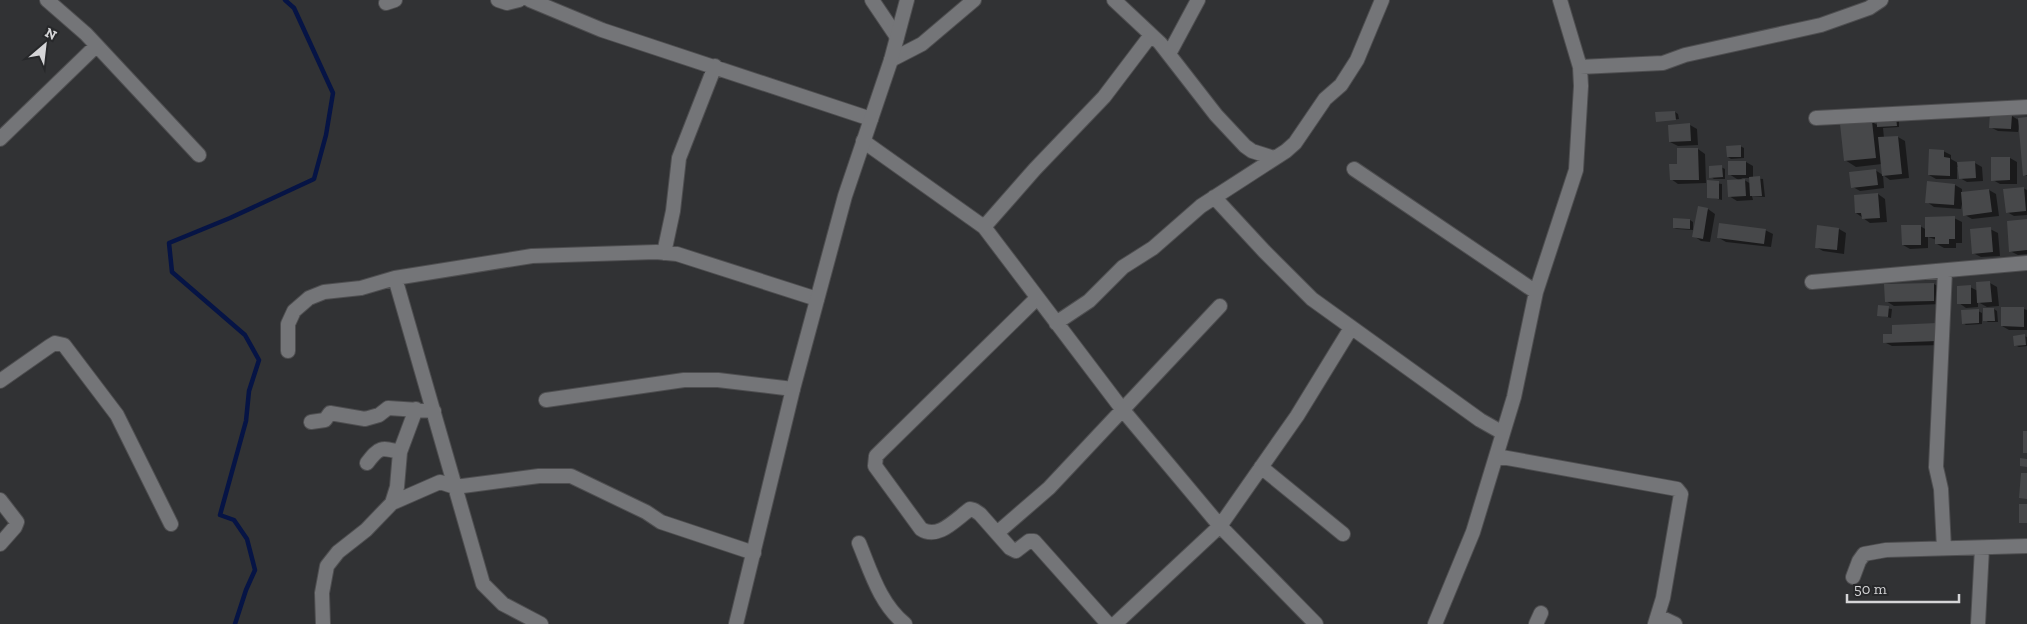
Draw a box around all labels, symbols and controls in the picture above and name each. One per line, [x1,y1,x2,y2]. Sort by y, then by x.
north arrow [20,20,70,70]
text: N [42,24,60,44]
scale bar [1847,572,1960,604]
text: 50 m [1854,580,1887,598]

